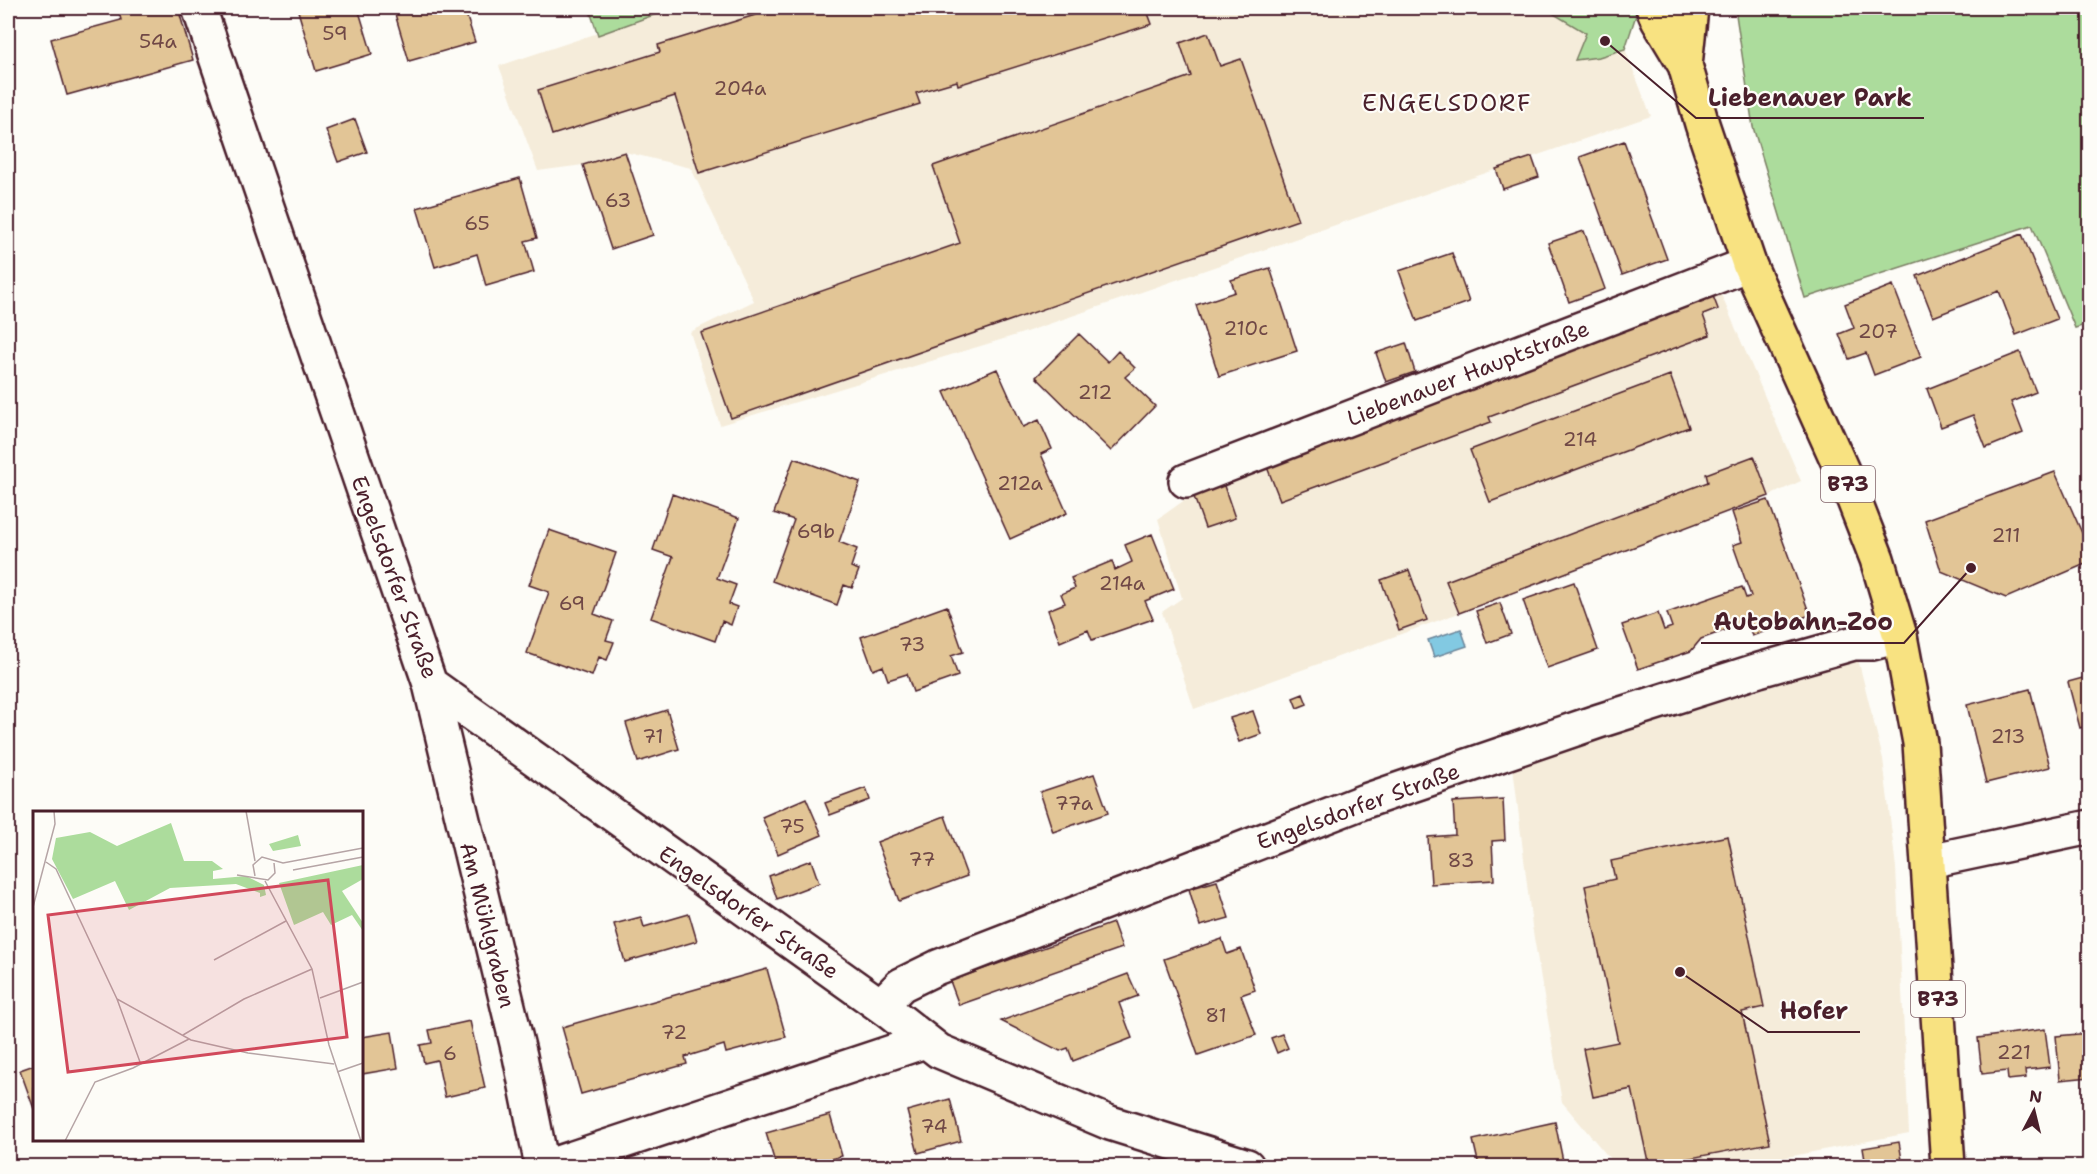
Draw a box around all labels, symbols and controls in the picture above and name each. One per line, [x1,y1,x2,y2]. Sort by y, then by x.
house number: 59 [322,20,348,46]
house number: 54a [139,28,178,54]
house number: 204a [714,75,767,101]
callout: Liebenauer Park [1696,76,1924,118]
text: Liebenauer Park [1708,82,1912,114]
district label: ENGELSDORF [1362,87,1532,119]
house number: 63 [605,187,631,213]
house number: 65 [464,210,490,236]
street label: Liebenauer Hauptstraße [1343,314,1593,433]
house number: 210c [1224,315,1268,341]
house number: 207 [1858,318,1898,344]
house number: 212 [1078,379,1112,405]
house number: 214 [1563,426,1597,452]
road number: B73 [1821,466,1875,502]
house number: 212a [997,470,1044,496]
street label: Engelsdorfer Straße [344,472,445,683]
house number: 69b [797,518,835,544]
house number: 211 [1991,522,2021,548]
house number: 214a [1099,570,1146,596]
house number: 69 [559,590,585,616]
callout: Autobahn-Zoo [1701,601,1904,643]
text: Autobahn-Zoo [1713,606,1893,638]
house number: 73 [899,631,925,657]
house number: 71 [642,723,664,749]
house number: 213 [1991,723,2025,749]
street label: Engelsdorfer Straße [1253,756,1464,857]
house number: 77a [1055,790,1094,816]
inset map [33,811,363,1141]
house number: 75 [779,813,805,839]
street label: Am Mühlgraben [453,839,522,1011]
street label: Engelsdorfer Straße [653,839,845,986]
house number: 77 [909,846,935,872]
house number: 83 [1448,847,1474,873]
road number: B73 [1911,981,1965,1017]
callout: Hofer [1768,990,1860,1032]
text: Hofer [1780,995,1848,1027]
house number: 81 [1205,1002,1227,1028]
house number: 72 [661,1019,687,1045]
house number: 221 [1997,1039,2031,1065]
house number: 6 [443,1040,457,1066]
north arrow [2004,1081,2064,1141]
text: N [2028,1085,2043,1108]
house number: 74 [920,1113,948,1139]

